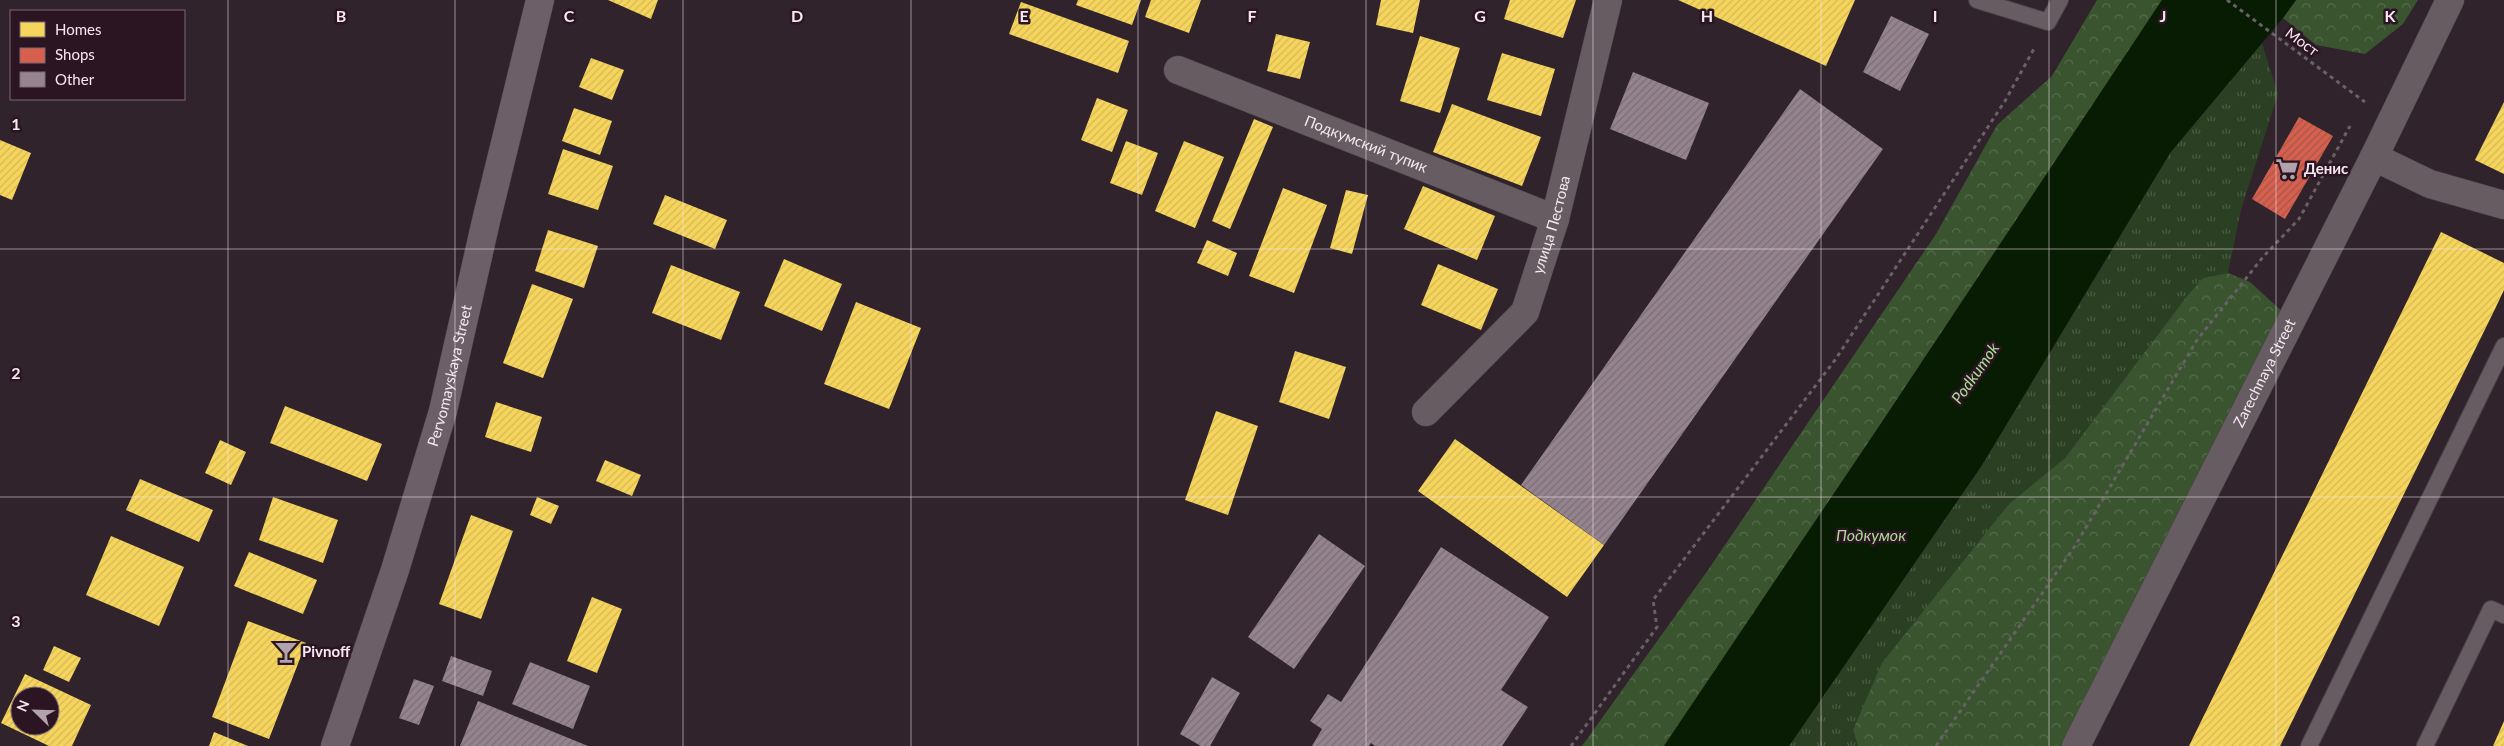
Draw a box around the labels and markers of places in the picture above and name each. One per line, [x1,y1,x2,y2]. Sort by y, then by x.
supermarket icon: Денис [2274,156,2300,182]
place label: Денис [2304,159,2348,177]
bar icon: Pivnoff [273,639,299,665]
place label: Pivnoff [302,642,351,660]

